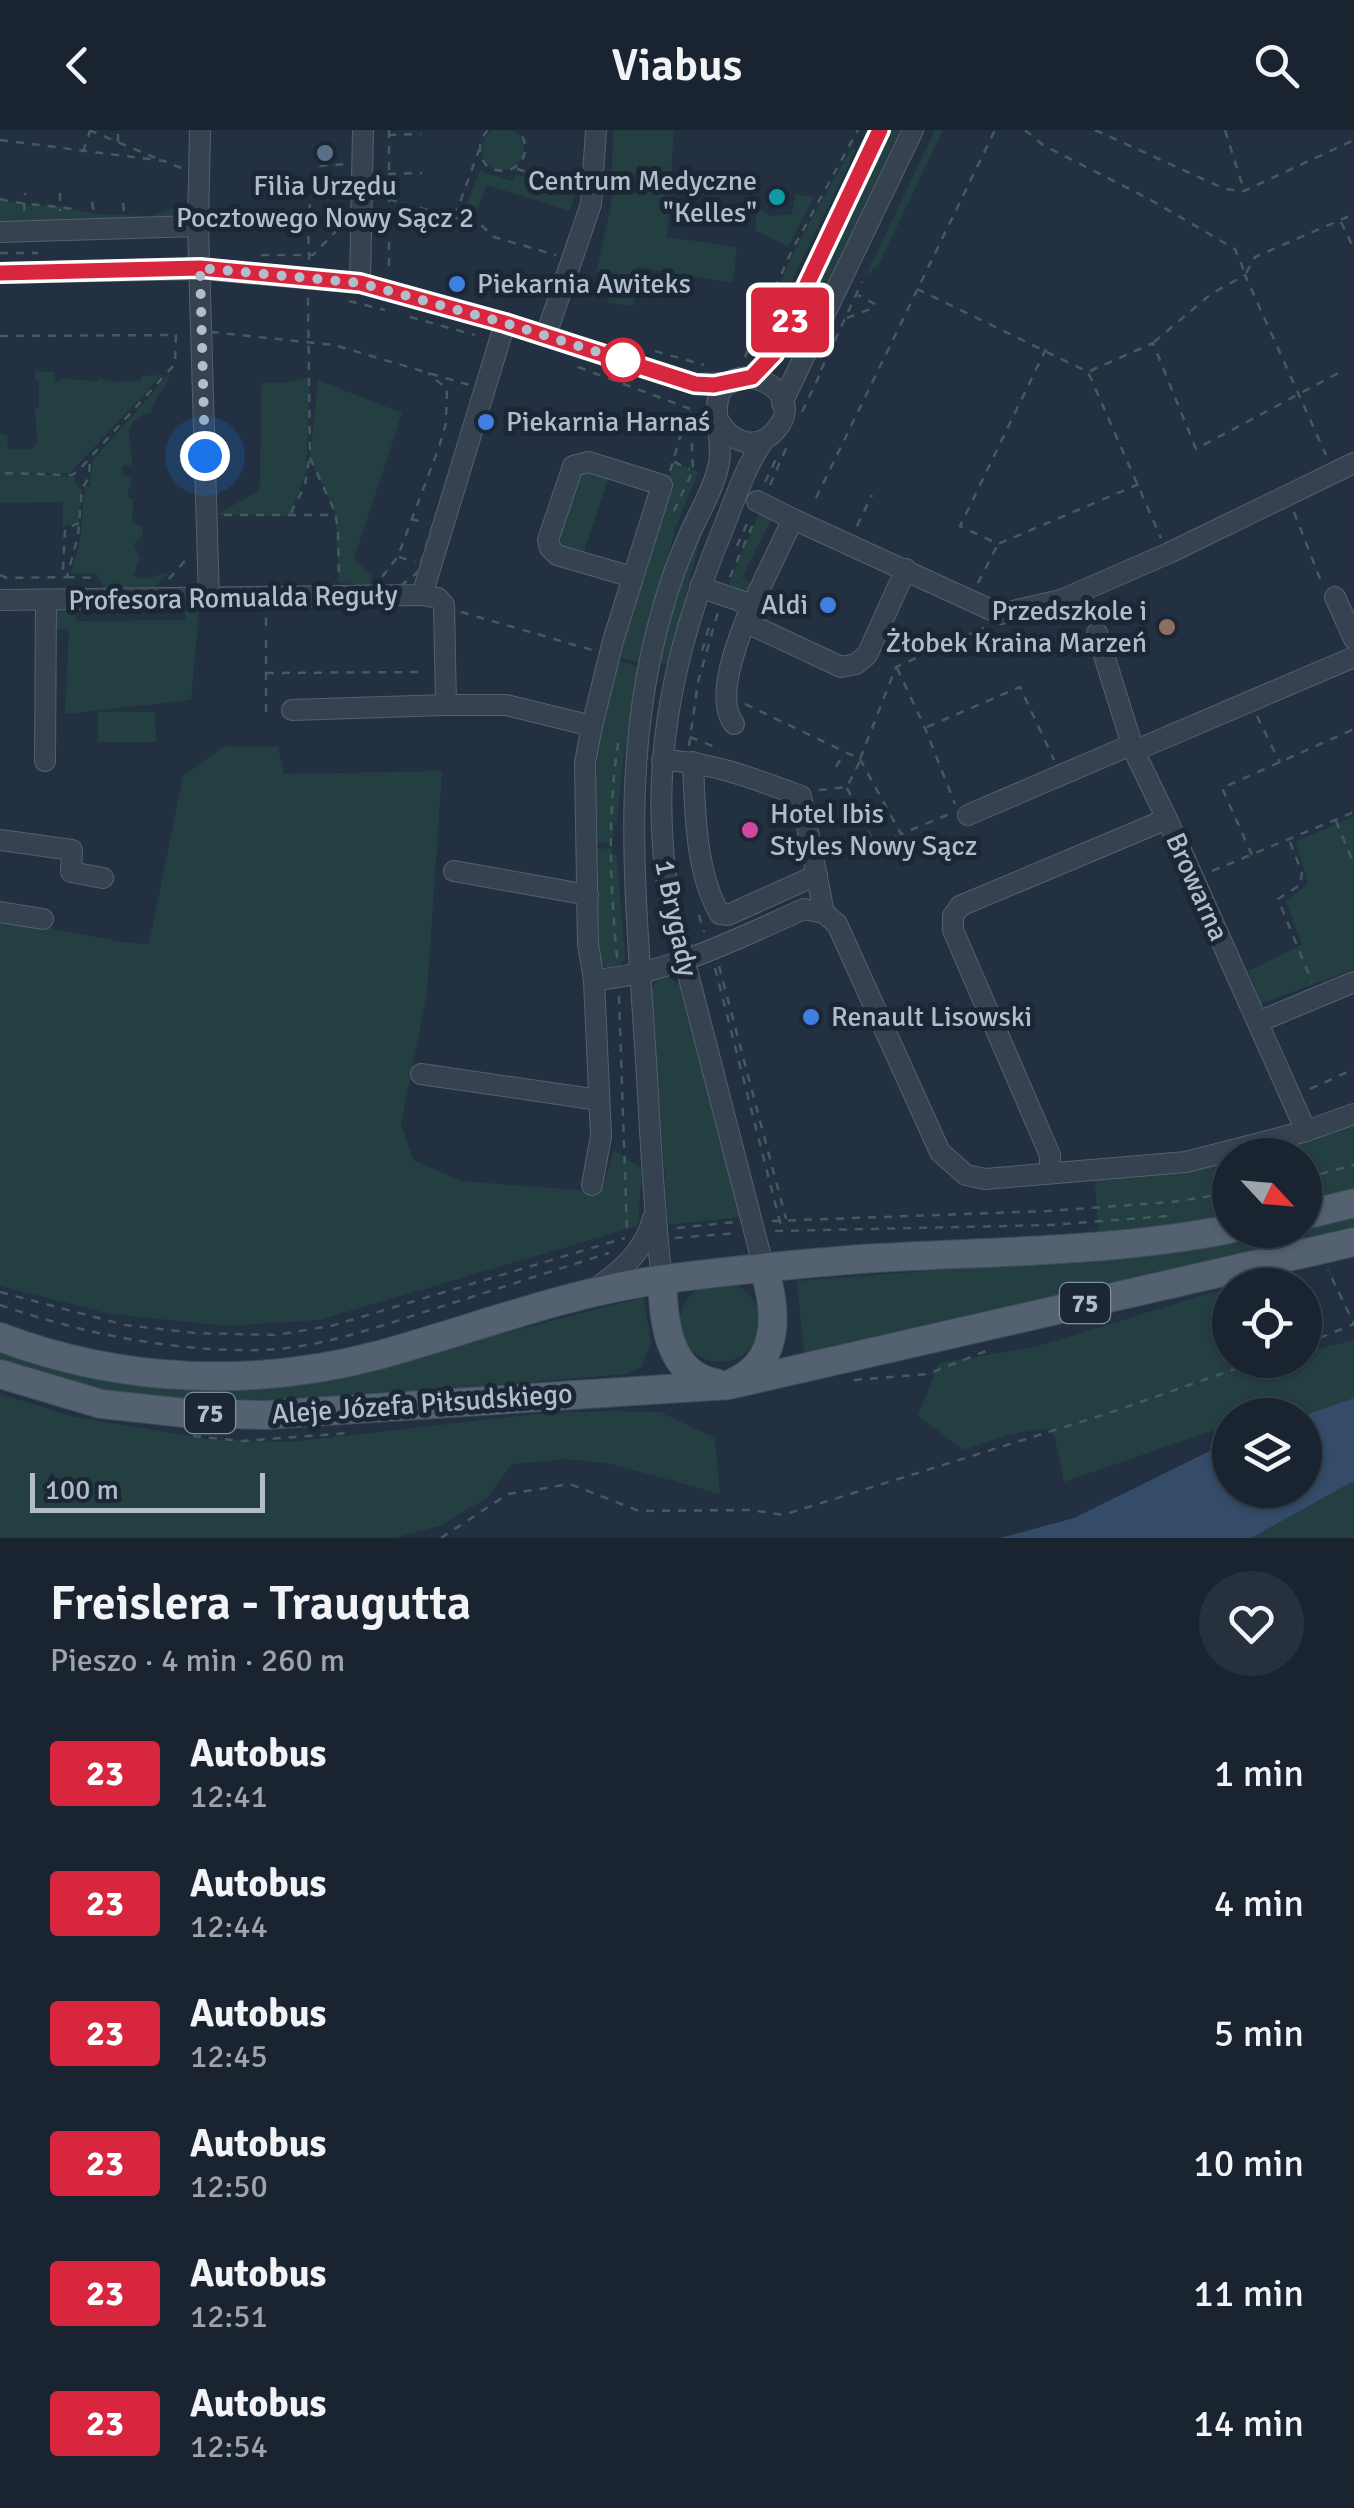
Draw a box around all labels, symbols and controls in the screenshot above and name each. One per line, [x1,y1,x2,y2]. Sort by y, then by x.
icon: back [50,38,105,93]
text: Viabus [612,38,742,93]
icon: search [1249,38,1304,93]
marker: Filia Urzędu Pocztowego Nowy Sącz 2 [314,142,336,164]
place label: Centrum Medyczne "Kelles" [528,164,757,230]
place label: Filia Urzędu Pocztowego Nowy Sącz 2 [176,169,474,235]
marker: Centrum Medyczne "Kelles" [766,186,788,208]
place label: Piekarnia Awiteks [477,267,691,301]
marker: Piekarnia Awiteks [446,273,468,295]
line badge: 23 [745,288,835,352]
text: 23 [771,299,809,342]
unlabelled marker [602,339,644,381]
place label: Piekarnia Harnaś [506,405,710,439]
marker: Piekarnia Harnaś [475,411,497,433]
your location [180,431,230,481]
street label: Profesora Romualda Reguły [68,578,398,618]
place label: Aldi [761,588,808,622]
marker: Aldi [817,594,839,616]
place label: Przedszkole i Żłobek Kraina Marzeń [885,594,1147,660]
marker: Przedszkole i Żłobek Kraina Marzeń [1156,616,1178,638]
place label: Hotel Ibis Styles Nowy Sącz [770,797,977,863]
marker: Hotel Ibis Styles Nowy Sącz [739,819,761,841]
street label: Browarna [1158,828,1236,946]
street label: 1 Brygady [647,857,705,979]
place label: Renault Lisowski [831,1000,1032,1034]
marker: Renault Lisowski [800,1006,822,1028]
north arrow [1212,1138,1322,1248]
map controls [1212,1138,1322,1508]
button: locate [1212,1268,1322,1378]
road number: 75 [1060,1283,1110,1323]
street label: Aleje Józefa Piłsudskiego [270,1377,574,1431]
road number: 75 [185,1393,235,1433]
button: layers [1212,1398,1322,1508]
scale bar [30,1468,265,1512]
text: 100 m [45,1473,119,1507]
button: heart [1199,1571,1304,1676]
text: Freislera - Traugutta [50,1574,471,1633]
text: Pieszo · 4 min · 260 m [50,1641,345,1680]
text: Autobus [190,1730,326,1777]
text: 1 min [1214,1750,1304,1797]
text: 23 [86,1752,124,1795]
text: 12:41 [190,1777,268,1816]
text: Autobus [190,1860,326,1907]
text: 4 min [1214,1880,1304,1927]
text: 23 [86,1882,124,1925]
text: 12:44 [190,1907,268,1946]
text: Autobus [190,1990,326,2037]
text: 5 min [1214,2010,1304,2057]
text: 23 [86,2012,124,2055]
text: 12:45 [190,2037,268,2076]
text: Autobus [190,2120,326,2167]
text: 10 min [1193,2140,1304,2187]
text: 23 [86,2142,124,2185]
text: 12:50 [190,2167,268,2206]
text: Autobus [190,2250,326,2297]
text: 11 min [1193,2270,1304,2317]
text: 23 [86,2272,124,2315]
text: 12:51 [190,2297,268,2336]
text: Autobus [190,2380,326,2427]
text: 14 min [1193,2400,1304,2447]
text: 23 [86,2402,124,2445]
text: 12:54 [190,2427,268,2466]

